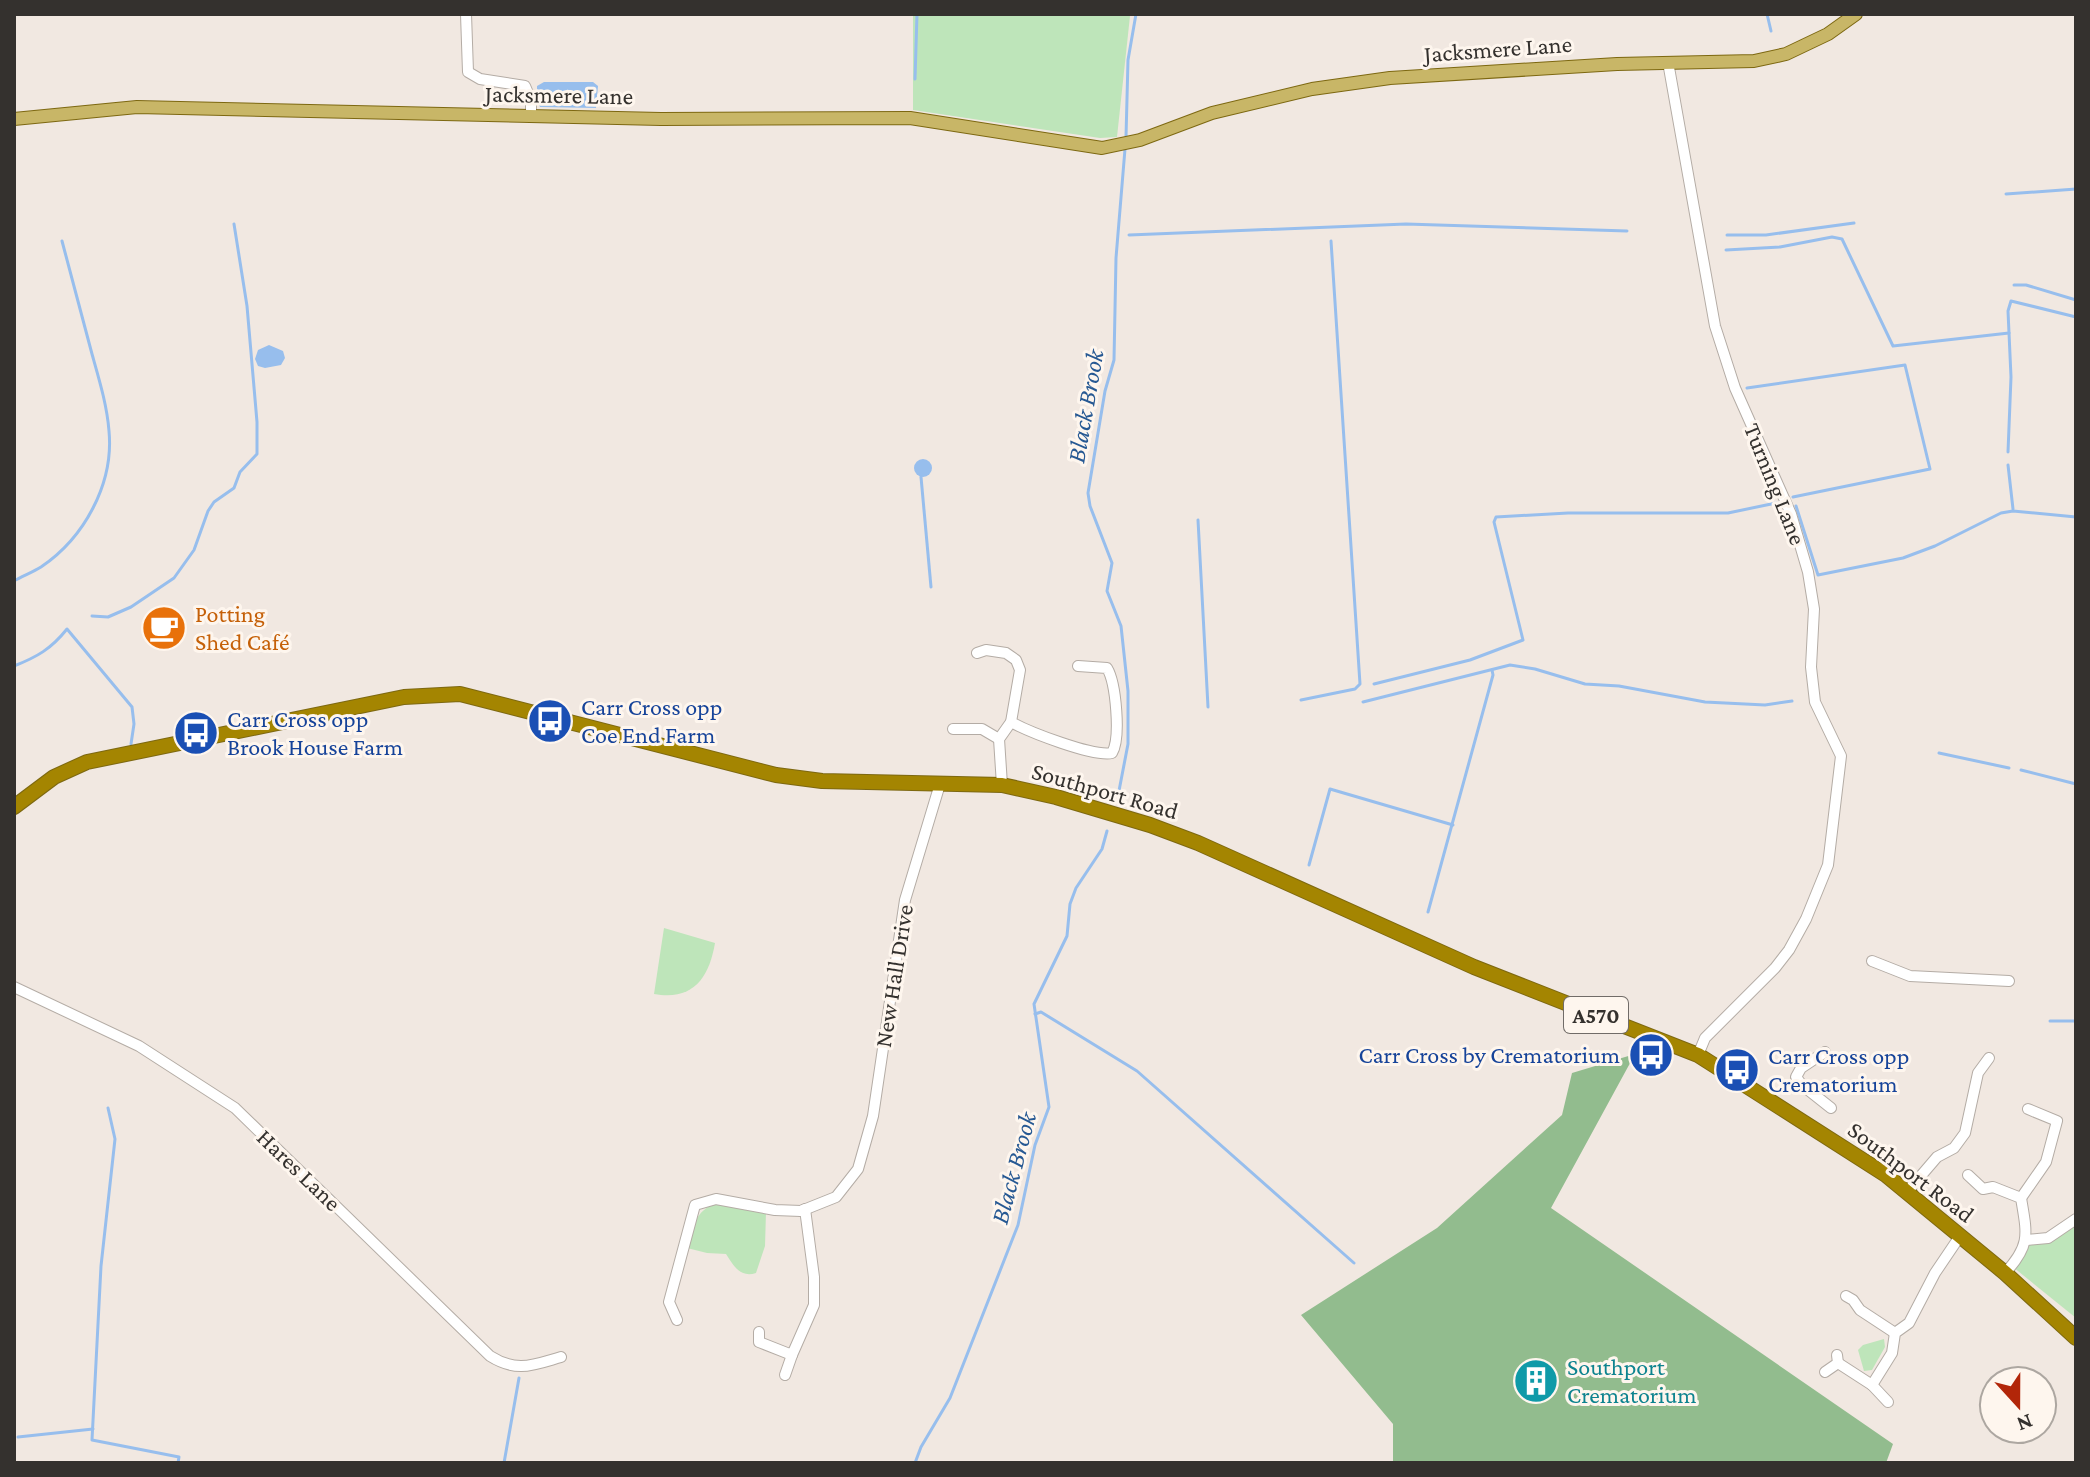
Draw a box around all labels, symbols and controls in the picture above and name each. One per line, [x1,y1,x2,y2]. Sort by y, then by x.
street label: Jacksmere Lane [1421,30,1573,67]
street label: Jacksmere Lane [483,80,633,109]
water label: Black Brook [1061,346,1110,465]
street label: Turning Lane [1739,419,1812,549]
place label: Potting Shed Café [195,600,289,655]
cafe icon: Potting Shed Café [140,604,188,652]
place label: Carr Cross opp Coe End Farm [581,693,722,748]
bus stop icon: Carr Cross opp Coe End Farm [526,697,574,745]
place label: Carr Cross opp Brook House Farm [227,705,403,760]
bus stop icon: Carr Cross opp Brook House Farm [172,709,220,757]
street label: Southport Road [1029,757,1182,824]
street label: New Hall Drive [869,902,918,1049]
road number: A570 [1564,997,1628,1033]
bus stop icon: Carr Cross by Crematorium [1627,1031,1675,1079]
place label: Carr Cross by Crematorium [1358,1041,1620,1068]
place label: Carr Cross opp Crematorium [1768,1042,1909,1097]
bus stop icon: Carr Cross opp Crematorium [1713,1046,1761,1094]
water label: Black Brook [985,1108,1043,1227]
street label: Southport Road [1843,1115,1980,1228]
street label: Hares Lane [252,1123,347,1216]
place label: Southport Crematorium [1567,1353,1697,1408]
building icon: Southport Crematorium [1512,1357,1560,1405]
north arrow [1978,1365,2058,1445]
text: N [2014,1409,2036,1438]

